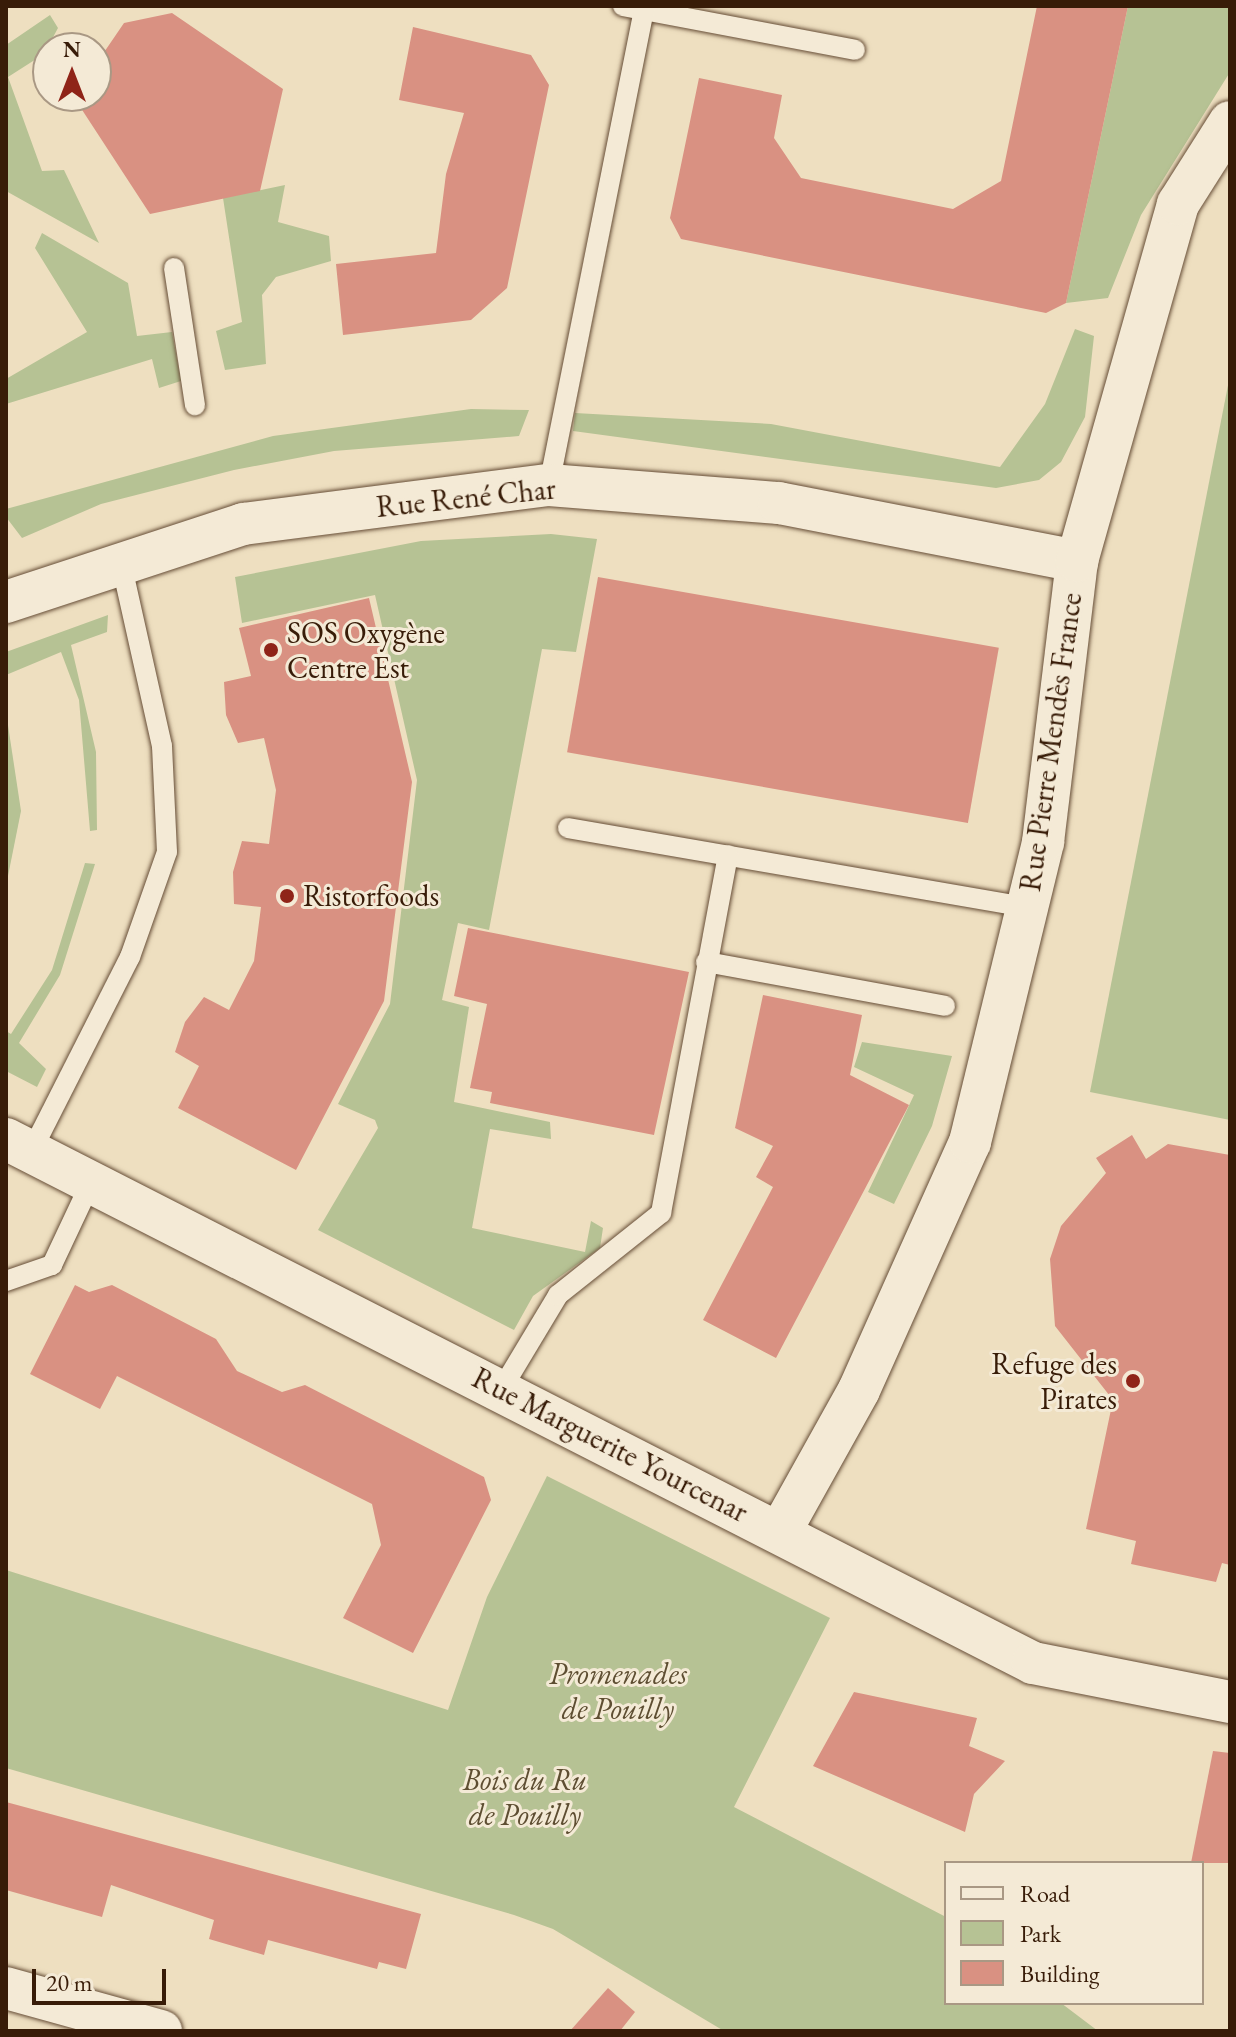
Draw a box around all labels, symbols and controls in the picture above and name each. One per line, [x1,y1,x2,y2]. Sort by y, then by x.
north arrow [32,32,112,112]
text: N [63,35,81,64]
street label: Rue René Char [374,471,558,525]
street label: Rue Pierre Mendès France [1012,590,1090,894]
place label: SOS Oxygène Centre Est [287,615,445,686]
marker: SOS Oxygène Centre Est [262,641,280,659]
place label: Ristorfoods [303,878,439,914]
marker: Ristorfoods [278,887,296,905]
place label: Refuge des Pirates [991,1346,1117,1416]
street label: Rue Marguerite Yourcenar [466,1360,754,1530]
marker: Refuge des Pirates [1124,1372,1142,1390]
park label: Promenades de Pouilly [549,1656,687,1726]
park label: Bois du Ru de Pouilly [463,1762,587,1832]
legend [944,1861,1204,2005]
text: Road [1020,1878,1070,1909]
text: Park [1020,1918,1061,1949]
scale bar [36,1953,170,2003]
text: Building [1020,1958,1100,1989]
text: 20 m [46,1967,93,1998]

